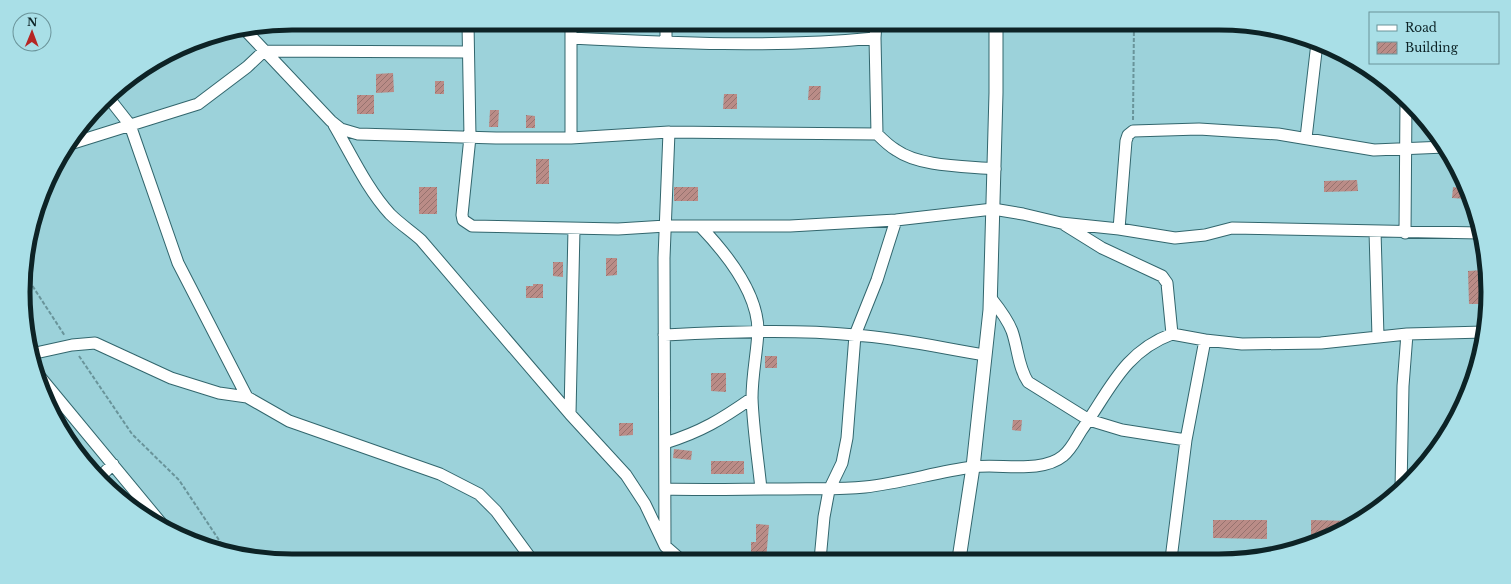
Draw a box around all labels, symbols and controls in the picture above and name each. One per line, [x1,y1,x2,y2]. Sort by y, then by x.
north arrow [12,12,52,52]
legend [1369,12,1499,64]
text: N [27,15,38,29]
text: Road [1405,20,1437,35]
text: Building [1405,40,1459,55]

